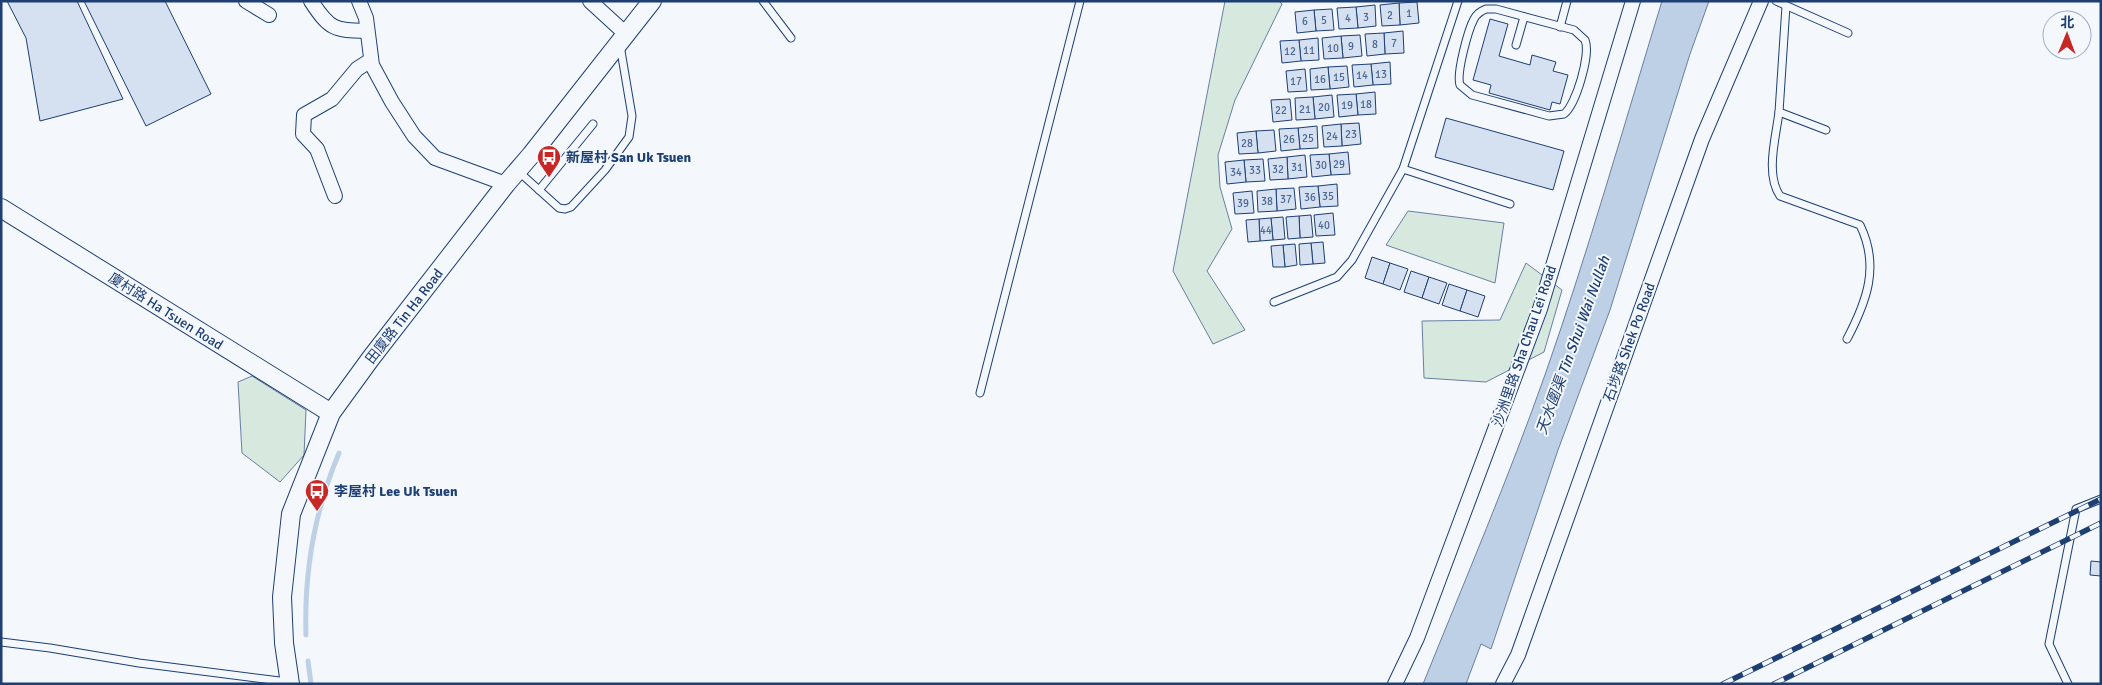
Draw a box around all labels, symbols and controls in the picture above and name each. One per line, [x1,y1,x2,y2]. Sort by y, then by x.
house number: 1 [1406,7,1412,20]
house number: 2 [1387,9,1393,22]
north arrow [2042,10,2092,60]
house number: 3 [1363,11,1369,24]
house number: 4 [1345,12,1351,25]
house number: 5 [1321,14,1327,27]
text: 北 [2060,14,2074,31]
house number: 6 [1302,15,1308,28]
house number: 7 [1391,37,1397,50]
house number: 8 [1372,38,1378,51]
house number: 9 [1348,40,1354,53]
house number: 10 [1327,42,1339,55]
house number: 11 [1303,44,1315,57]
house number: 12 [1284,45,1296,58]
house number: 13 [1375,68,1387,81]
house number: 14 [1356,69,1368,82]
house number: 15 [1333,71,1345,84]
house number: 16 [1314,73,1326,86]
house number: 17 [1290,75,1302,88]
house number: 18 [1360,98,1372,111]
house number: 19 [1341,99,1353,112]
house number: 20 [1318,101,1330,114]
house number: 21 [1299,103,1311,116]
house number: 22 [1275,104,1287,117]
house number: 23 [1345,128,1357,141]
house number: 24 [1326,130,1338,143]
house number: 25 [1302,132,1314,145]
house number: 26 [1283,133,1295,146]
house number: 28 [1241,137,1253,150]
bus stop icon: 新屋村 San Uk Tsuen [536,144,562,178]
place label: 新屋村 San Uk Tsuen [566,149,691,166]
house number: 29 [1333,158,1345,171]
house number: 30 [1315,159,1327,172]
house number: 31 [1291,161,1303,174]
house number: 32 [1272,163,1284,176]
house number: 33 [1249,164,1261,177]
house number: 34 [1230,166,1242,179]
house number: 35 [1322,190,1334,203]
house number: 36 [1304,191,1316,204]
house number: 37 [1280,193,1292,206]
house number: 38 [1261,195,1273,208]
house number: 39 [1237,197,1249,210]
house number: 40 [1318,219,1330,232]
house number: 44 [1260,224,1272,237]
water label: 天水圍渠 Tin Shui Wai Nullah [1532,253,1614,437]
street label: 沙洲里路 Sha Chau Lei Road [1489,263,1560,429]
street label: 田廈路 Tin Ha Road [362,265,447,367]
street label: 廈村路 Ha Tsuen Road [105,269,226,354]
street label: 石埗路 Shek Po Road [1600,280,1659,404]
bus stop icon: 李屋村 Lee Uk Tsuen [304,478,330,512]
place label: 李屋村 Lee Uk Tsuen [334,483,458,500]

